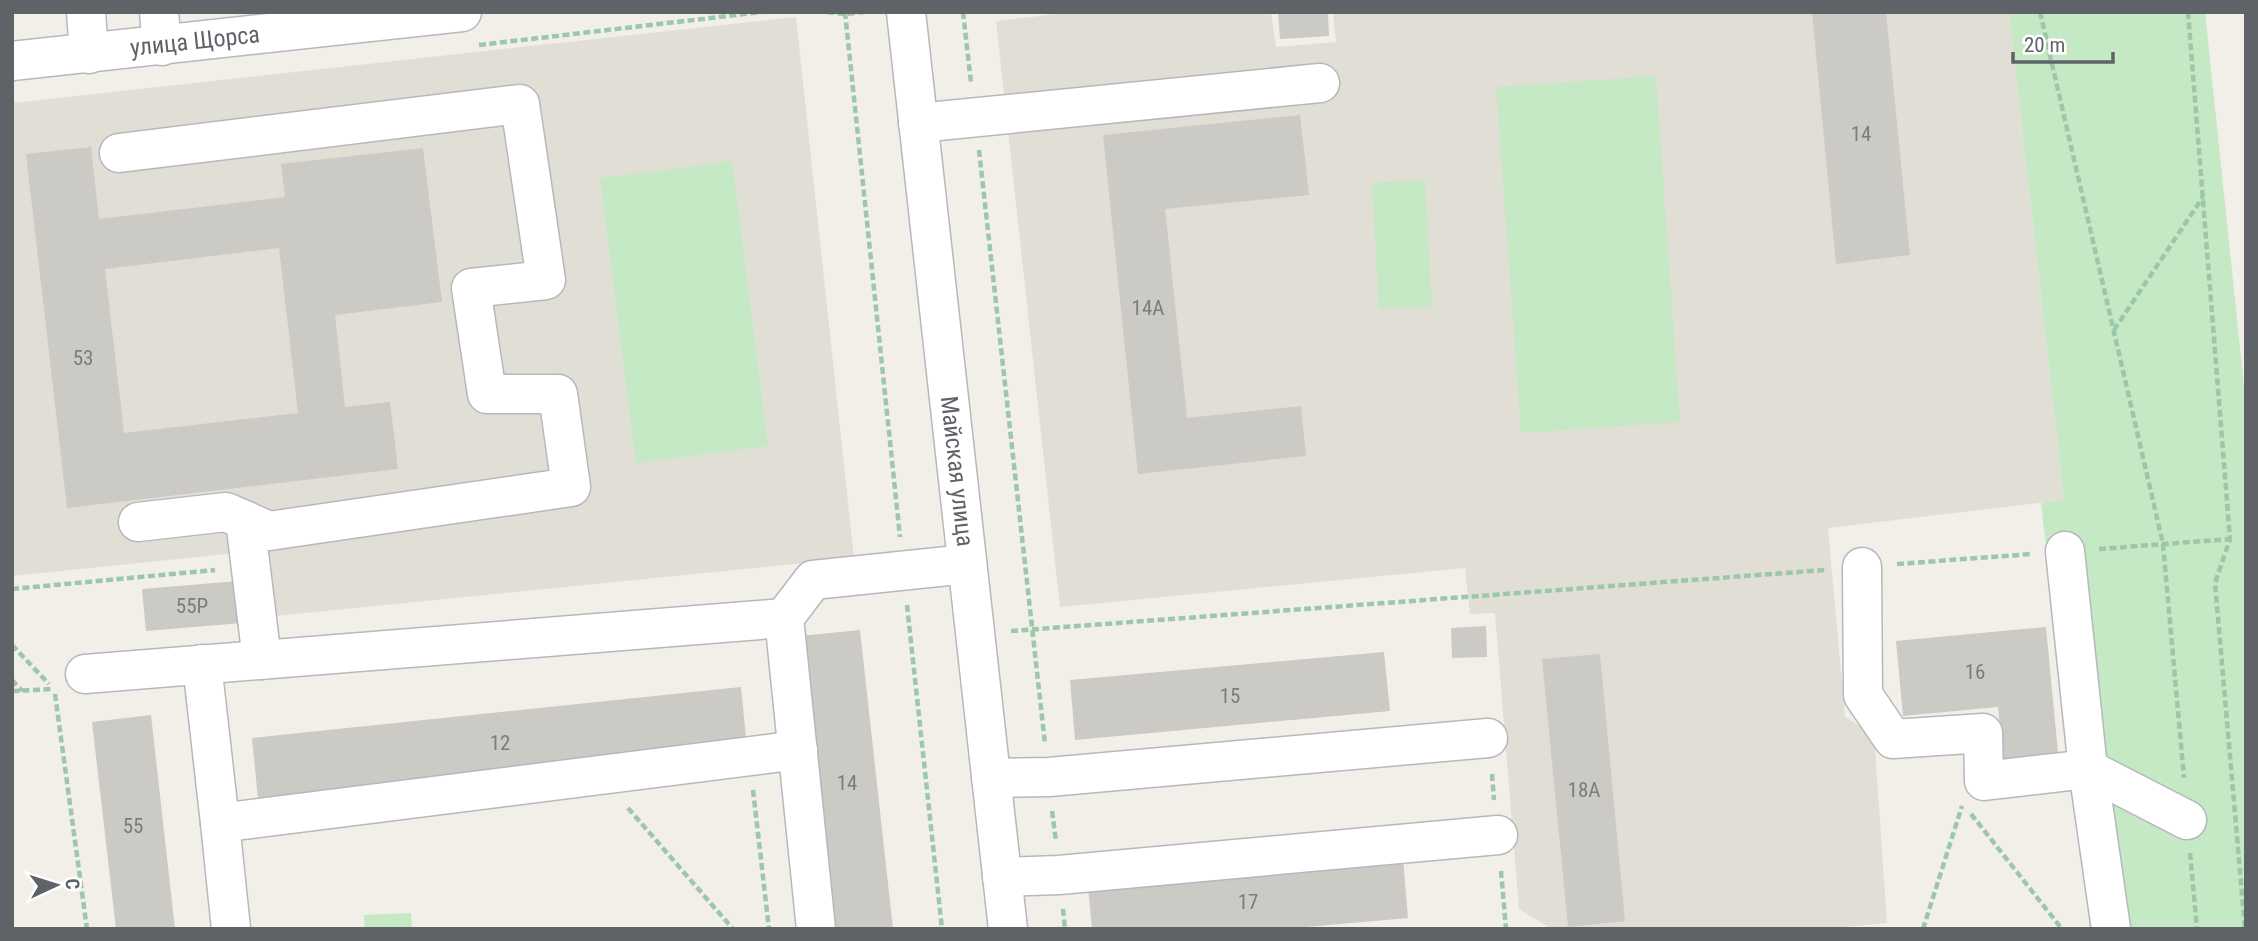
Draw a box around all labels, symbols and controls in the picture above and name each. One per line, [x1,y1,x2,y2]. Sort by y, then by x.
street label: улица Щорса [129,20,261,62]
scale bar [2013,21,2113,65]
text: 20 m [2024,33,2065,57]
house number: 14 [1851,122,1871,146]
house number: 14А [1132,296,1164,320]
house number: 53 [73,346,93,370]
street label: Майская улица [935,394,979,548]
house number: 55Р [176,594,208,618]
house number: 16 [1965,660,1985,684]
house number: 15 [1220,684,1240,708]
house number: 12 [490,731,510,755]
house number: 14 [837,771,857,795]
house number: 18А [1568,778,1600,802]
house number: 55 [123,814,143,838]
north arrow [21,850,91,920]
text: С [61,878,84,890]
house number: 17 [1238,890,1258,914]

